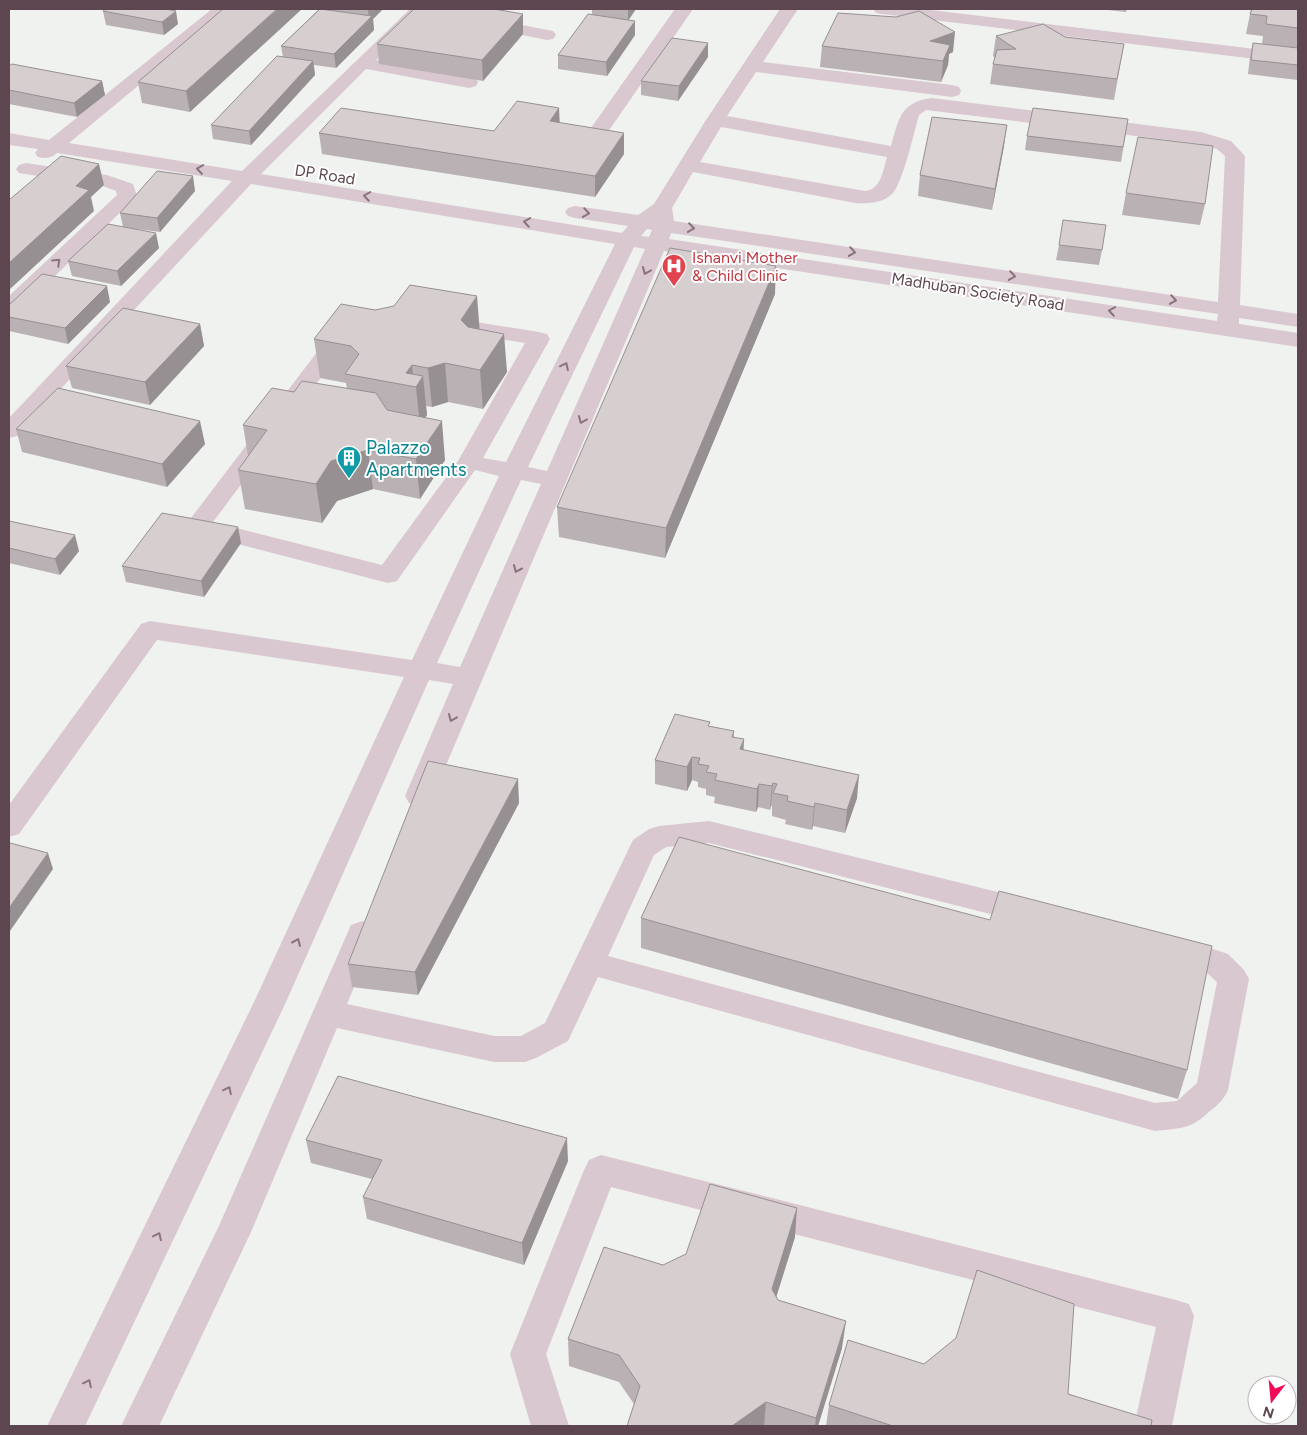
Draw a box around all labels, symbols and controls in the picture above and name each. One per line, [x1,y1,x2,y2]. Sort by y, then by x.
street label: DP Road [293,160,357,189]
one-way arrow [195,164,204,174]
one-way arrow [362,191,371,201]
one-way arrow [581,208,590,218]
one-way arrow [523,218,532,228]
one-way arrow [687,222,695,233]
one-way arrow [847,246,856,256]
place label: Ishanvi Mother & Child Clinic [692,248,798,285]
hospital icon: Ishanvi Mother & Child Clinic [661,253,687,287]
one-way arrow [51,259,60,268]
one-way arrow [642,266,652,275]
street label: Madhuban Society Road [890,268,1066,315]
one-way arrow [1008,270,1017,280]
one-way arrow [1169,294,1177,304]
one-way arrow [1107,306,1115,317]
one-way arrow [559,362,569,371]
one-way arrow [577,415,588,424]
place label: Palazzo Apartments [366,436,467,481]
building icon: Palazzo Apartments [336,445,362,479]
one-way arrow [512,564,523,573]
one-way arrow [448,713,458,722]
one-way arrow [291,938,302,947]
one-way arrow [222,1086,232,1095]
one-way arrow [152,1232,163,1241]
north arrow [1247,1375,1297,1425]
one-way arrow [82,1379,93,1388]
text: N [1261,1402,1276,1422]

